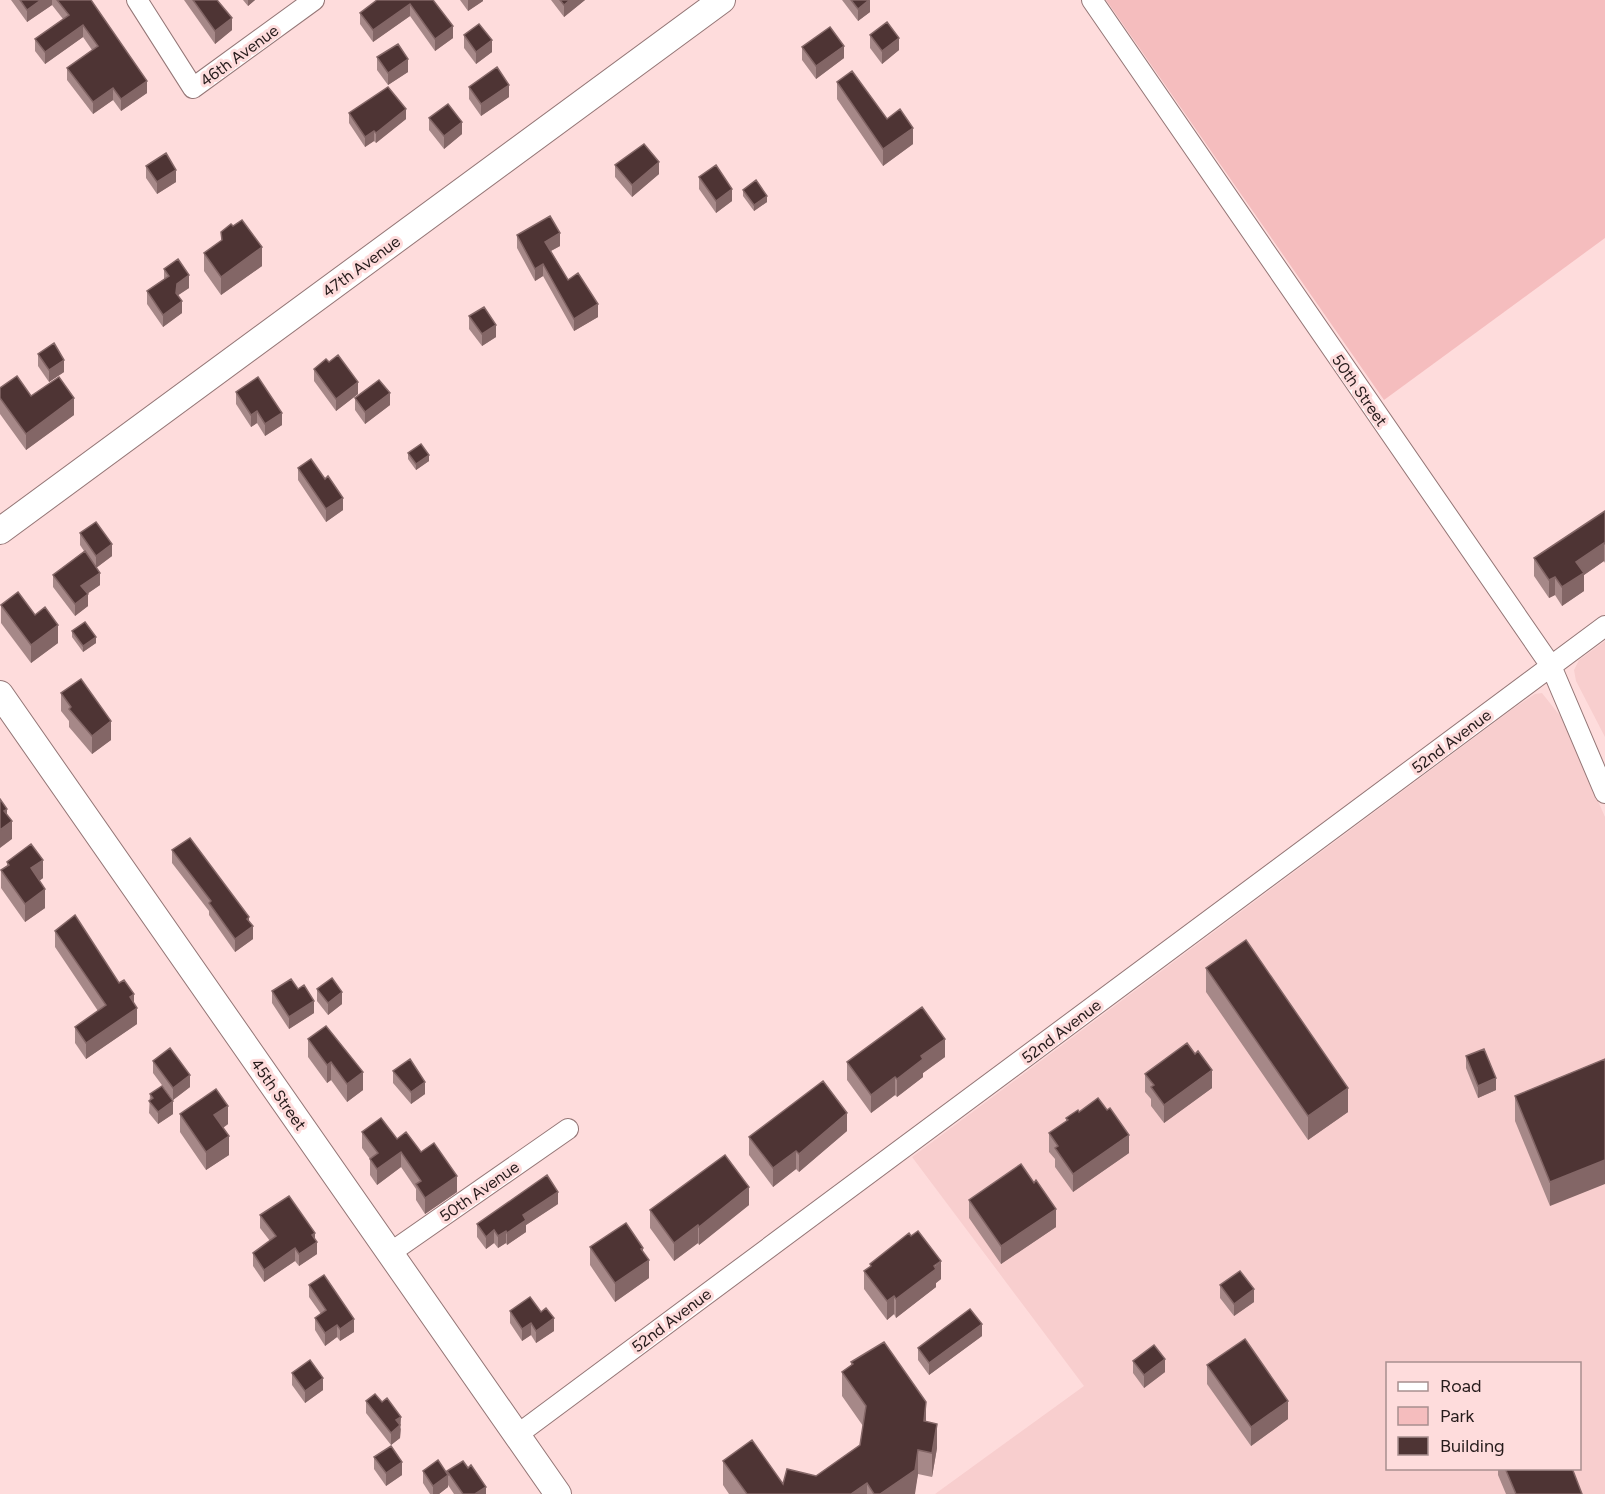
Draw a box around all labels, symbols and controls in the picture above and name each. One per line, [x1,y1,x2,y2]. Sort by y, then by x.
street label: 46th Avenue [196,21,282,90]
street label: 47th Avenue [319,232,404,301]
street label: 50th Street [1328,351,1391,430]
street label: 52nd Avenue [1408,705,1495,777]
street label: 52nd Avenue [1018,995,1105,1067]
street label: 45th Street [247,1055,310,1134]
street label: 50th Avenue [436,1157,523,1226]
street label: 52nd Avenue [628,1284,715,1356]
legend [1386,1362,1581,1470]
text: Road [1440,1375,1481,1397]
text: Park [1440,1405,1475,1427]
text: Building [1440,1435,1505,1457]

